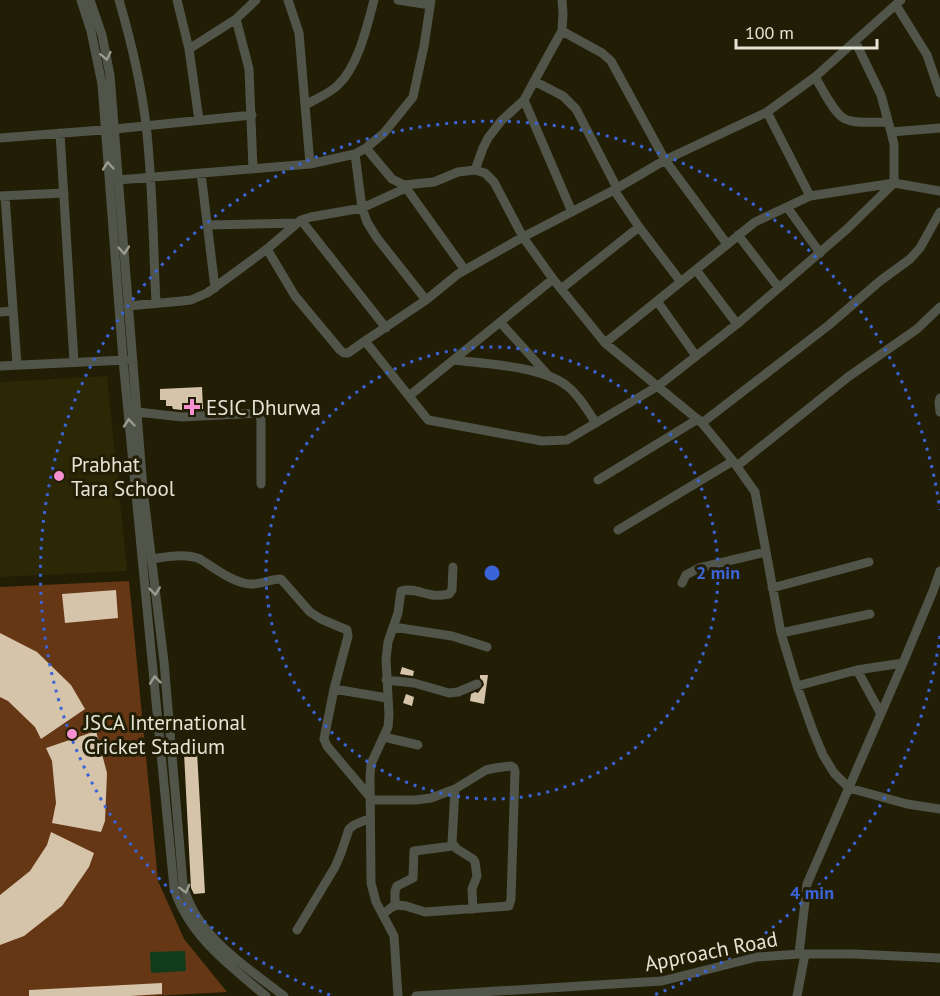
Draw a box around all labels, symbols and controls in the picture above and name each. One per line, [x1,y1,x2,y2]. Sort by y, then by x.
scale bar [736,12,877,50]
text: 100 m [745,21,794,44]
one-way arrow [99,51,112,61]
one-way arrow [102,162,115,171]
one-way arrow [117,246,130,255]
place label: ESIC Dhurwa [206,394,321,421]
marker: ESIC Dhurwa [183,398,201,416]
one-way arrow [123,419,136,428]
place label: Prabhat Tara School [71,451,175,502]
marker: Prabhat Tara School [52,469,66,483]
text: 2 min [696,561,740,584]
centre of rings [482,563,502,583]
one-way arrow [148,586,161,595]
one-way arrow [149,676,162,685]
place label: JSCA International Cricket Stadium [83,709,246,760]
marker: JSCA International Cricket Stadium [65,727,79,741]
text: 4 min [790,881,834,904]
one-way arrow [178,883,190,894]
street label: Approach Road [642,925,780,977]

